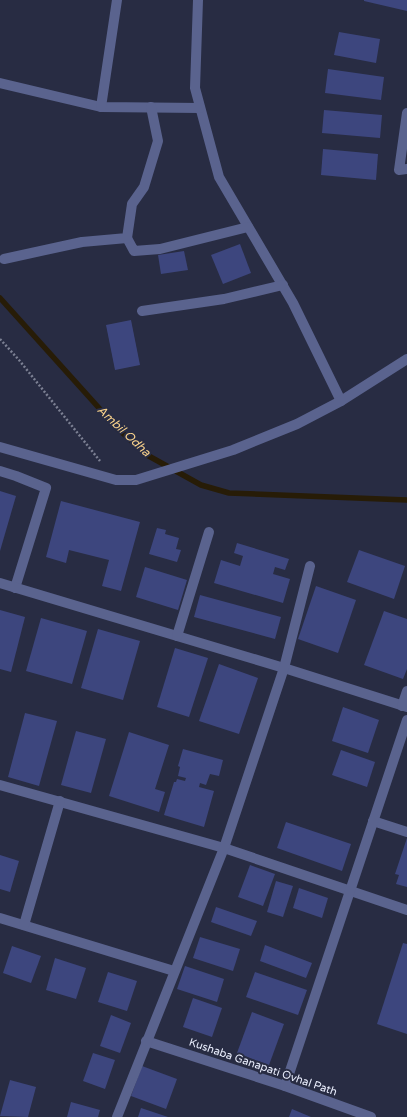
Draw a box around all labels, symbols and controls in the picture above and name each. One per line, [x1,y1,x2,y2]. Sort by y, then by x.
water label: Ambil Odha [94,403,154,459]
street label: Kushaba Ganapati Ovhal Path [187,1036,339,1098]

